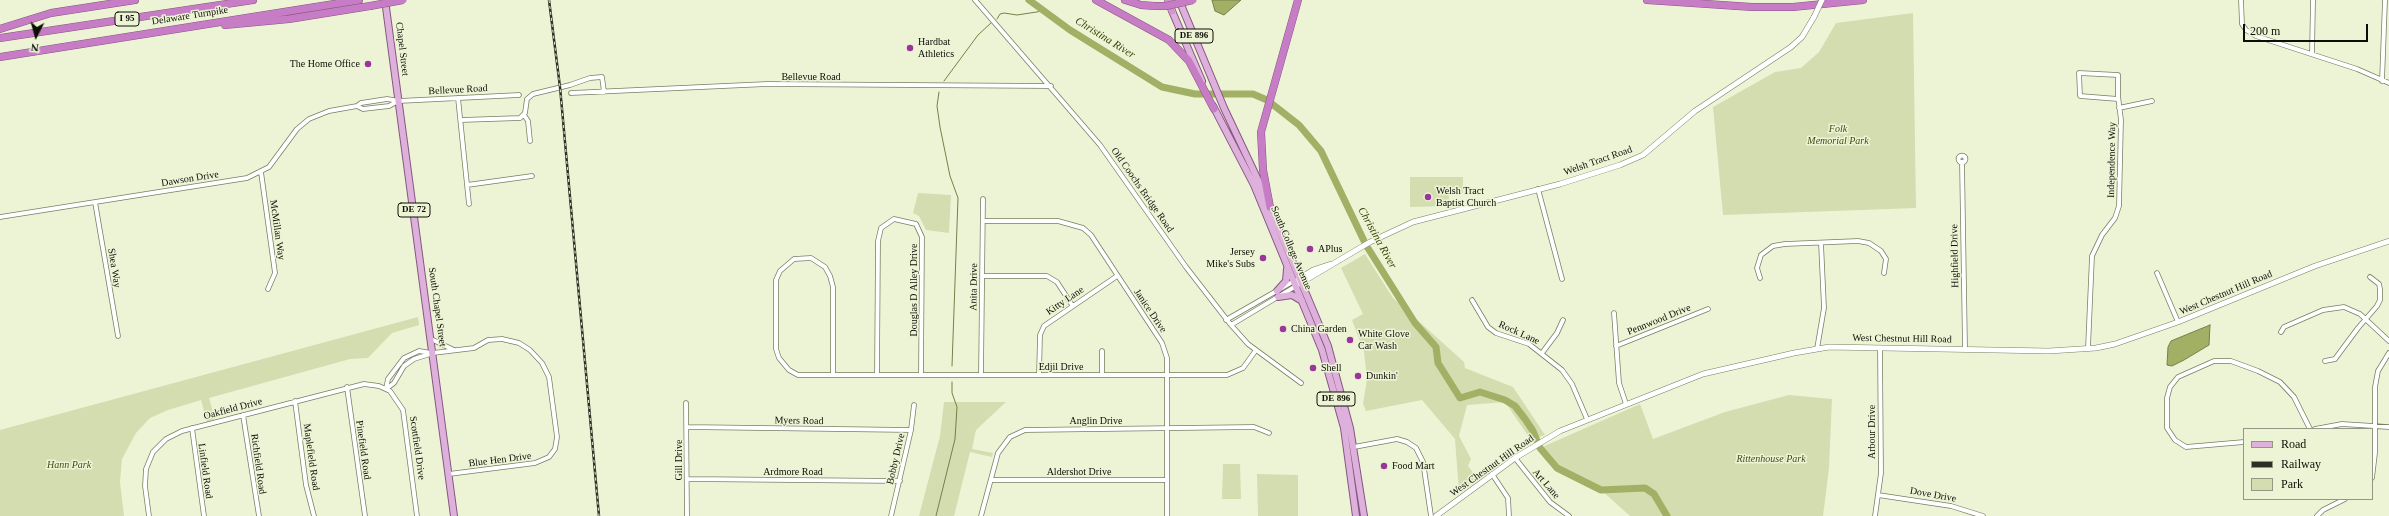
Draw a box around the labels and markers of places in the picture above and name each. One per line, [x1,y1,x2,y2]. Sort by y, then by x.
place label: Hardbat Athletics [918,36,954,60]
marker: Hardbat Athletics [905,43,915,53]
place label: The Home Office [290,58,360,70]
marker: The Home Office [363,59,373,69]
place label: Welsh Tract Baptist Church [1436,185,1496,208]
marker: Welsh Tract Baptist Church [1423,192,1433,202]
place label: APlus [1318,243,1342,255]
marker: APlus [1305,244,1315,254]
place label: Jersey Mike's Subs [1206,246,1255,270]
marker: Jersey Mike's Subs [1258,253,1268,263]
place label: China Garden [1291,323,1347,335]
marker: China Garden [1278,324,1288,334]
place label: White Glove Car Wash [1358,328,1409,352]
marker: White Glove Car Wash [1345,335,1355,345]
place label: Shell [1321,362,1342,374]
marker: Shell [1308,363,1318,373]
place label: Dunkin' [1366,370,1398,382]
marker: Dunkin' [1353,371,1363,381]
place label: Food Mart [1392,460,1434,472]
marker: Food Mart [1379,461,1389,471]

